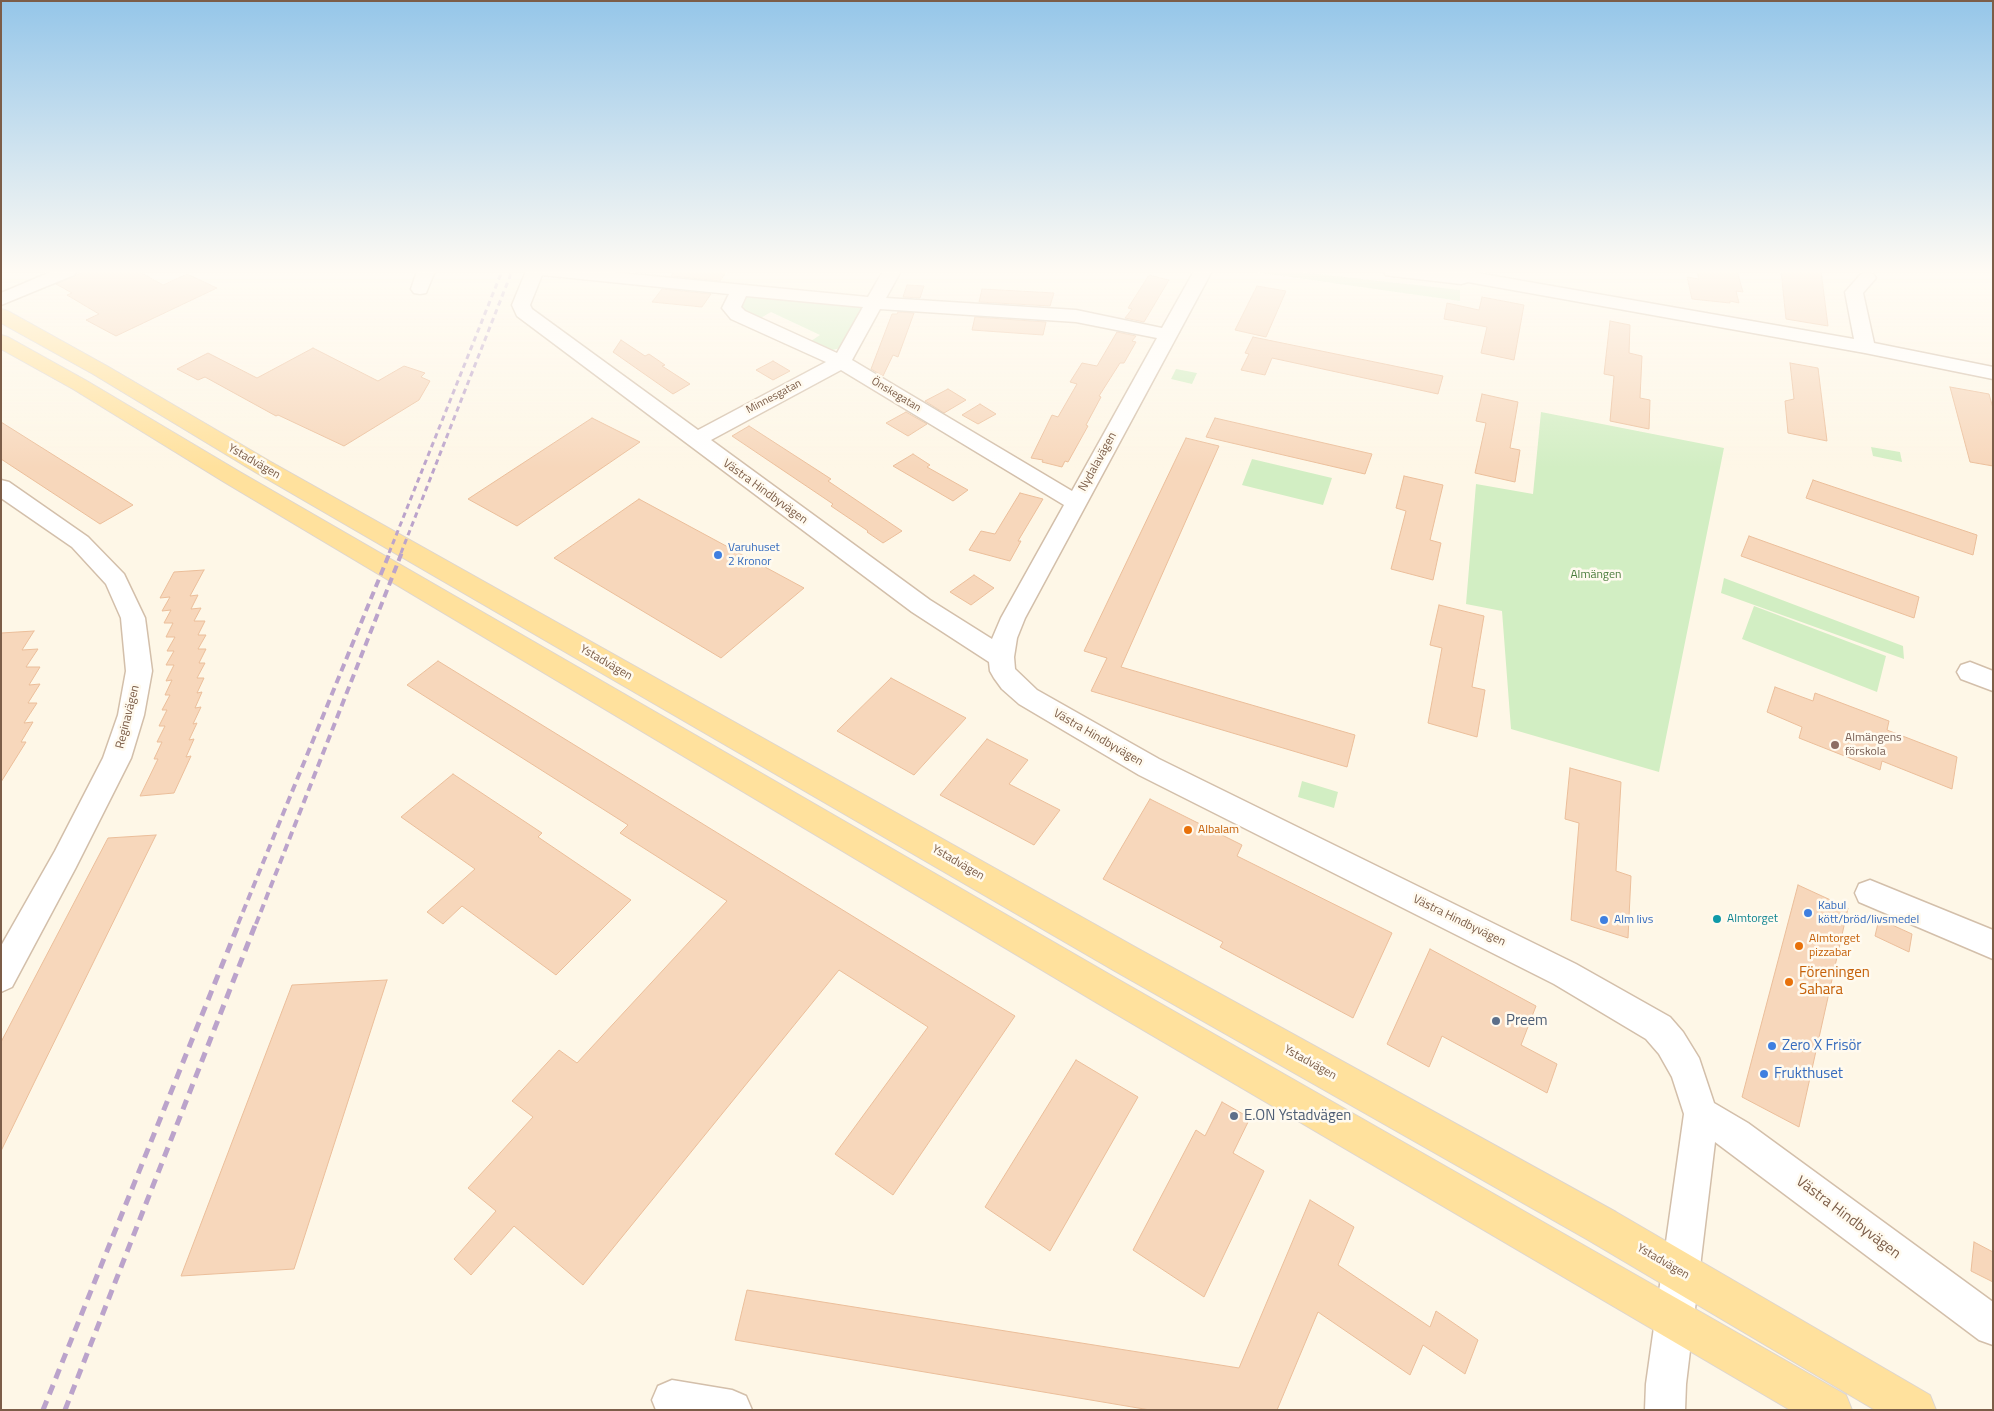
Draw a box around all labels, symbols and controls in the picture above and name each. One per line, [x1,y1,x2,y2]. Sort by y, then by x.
street label: Önskegatan [869,375,923,415]
street label: Minnesgatan [744,377,804,417]
street label: Nydalavägen [1076,430,1120,494]
street label: Ystadvägen [225,441,283,483]
street label: Västra Hindbyvägen [720,456,810,528]
place label: Varuhuset 2 Kronor [728,541,780,569]
marker: Varuhuset 2 Kronor [712,549,724,561]
park label: Almängen [1570,568,1622,582]
street label: Ystadvägen [577,642,635,684]
street label: Reginavägen [113,684,143,750]
street label: Västra Hindbyvägen [1051,706,1145,770]
place label: Almängens förskola [1845,731,1902,759]
marker: Almängens förskola [1829,739,1841,751]
place label: Albalam [1198,823,1239,837]
marker: Albalam [1182,824,1194,836]
street label: Ystadvägen [929,842,987,884]
street label: Västra Hindbyvägen [1410,892,1508,950]
place label: Kabul kött/bröd/livsmedel [1818,899,1919,927]
marker: Kabul kött/bröd/livsmedel [1802,907,1814,919]
place label: Almtorget [1727,912,1778,926]
place label: Alm livs [1614,913,1653,927]
marker: Almtorget [1711,913,1723,925]
marker: Alm livs [1598,914,1610,926]
place label: Almtorget pizzabar [1809,932,1860,960]
marker: Almtorget pizzabar [1793,940,1805,952]
place label: Föreningen Sahara [1799,964,1870,999]
marker: Föreningen Sahara [1783,976,1795,988]
place label: Preem [1506,1012,1548,1030]
marker: Preem [1490,1015,1502,1027]
place label: Zero X Frisör [1782,1037,1862,1055]
marker: Zero X Frisör [1766,1040,1778,1052]
street label: Ystadvägen [1281,1043,1339,1083]
place label: Frukthuset [1774,1065,1843,1083]
marker: Frukthuset [1758,1068,1770,1080]
place label: E.ON Ystadvägen [1244,1107,1351,1125]
marker: E.ON Ystadvägen [1228,1110,1240,1122]
street label: Västra Hindbyvägen [1792,1173,1904,1263]
street label: Ystadvägen [1634,1241,1692,1283]

